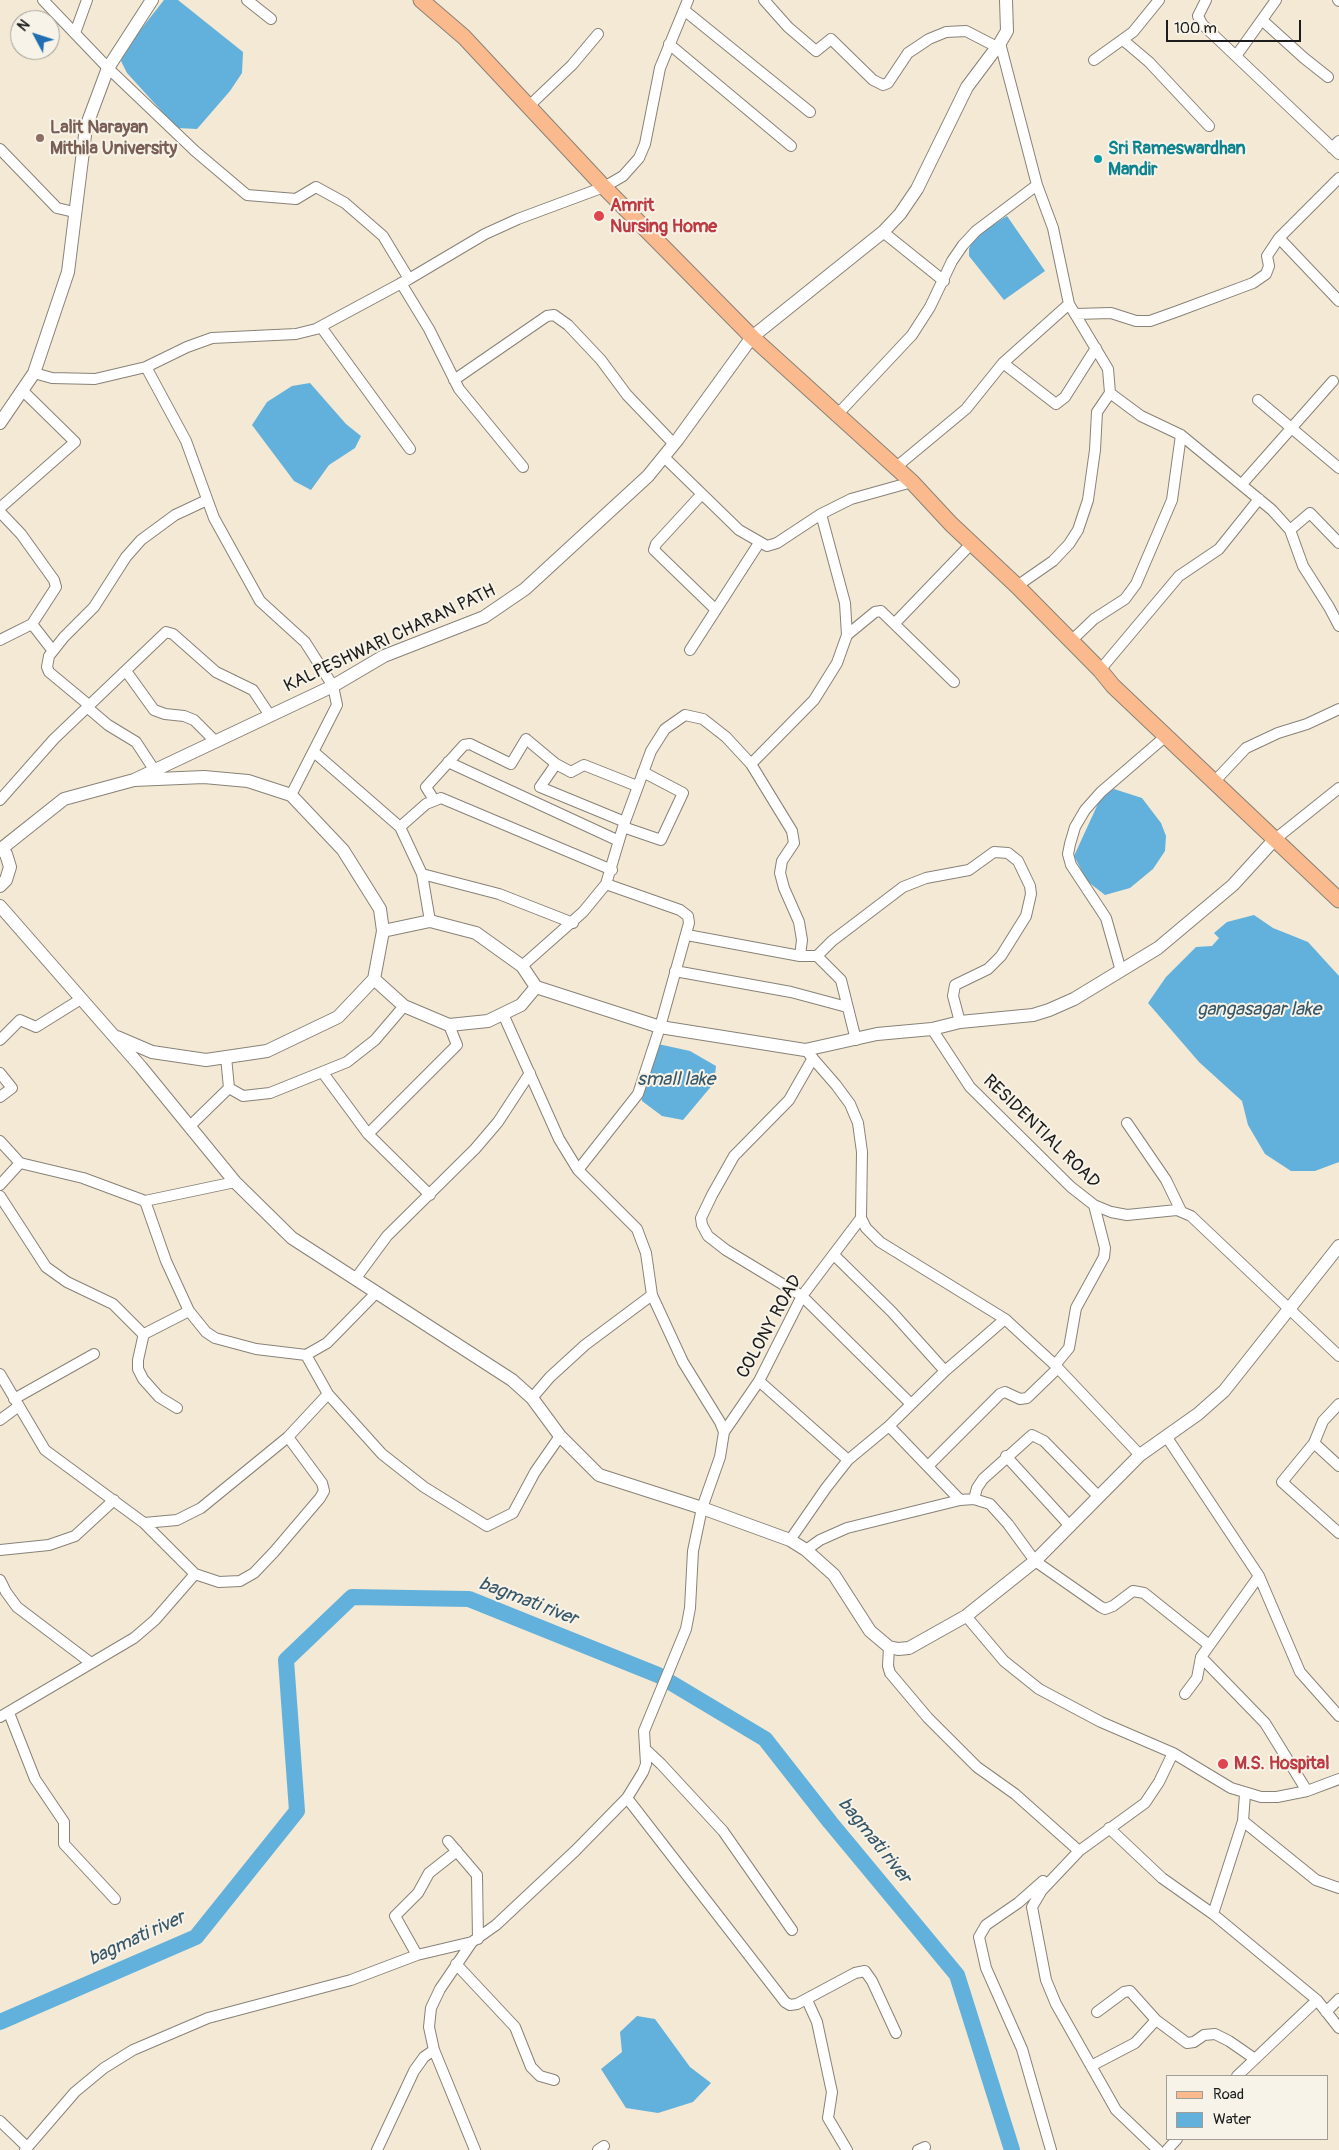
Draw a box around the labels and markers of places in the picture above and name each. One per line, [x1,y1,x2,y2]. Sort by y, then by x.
place label: Lalit Narayan Mithila University [50,117,177,160]
marker: Lalit Narayan Mithila University [34,132,46,144]
place label: Sri Rameswardhan Mandir [1108,138,1246,180]
marker: Sri Rameswardhan Mandir [1092,153,1104,165]
place label: Amrit Nursing Home [610,195,717,238]
marker: Amrit Nursing Home [592,209,606,223]
place label: M.S. Hospital [1234,1753,1329,1775]
marker: M.S. Hospital [1216,1757,1230,1771]

